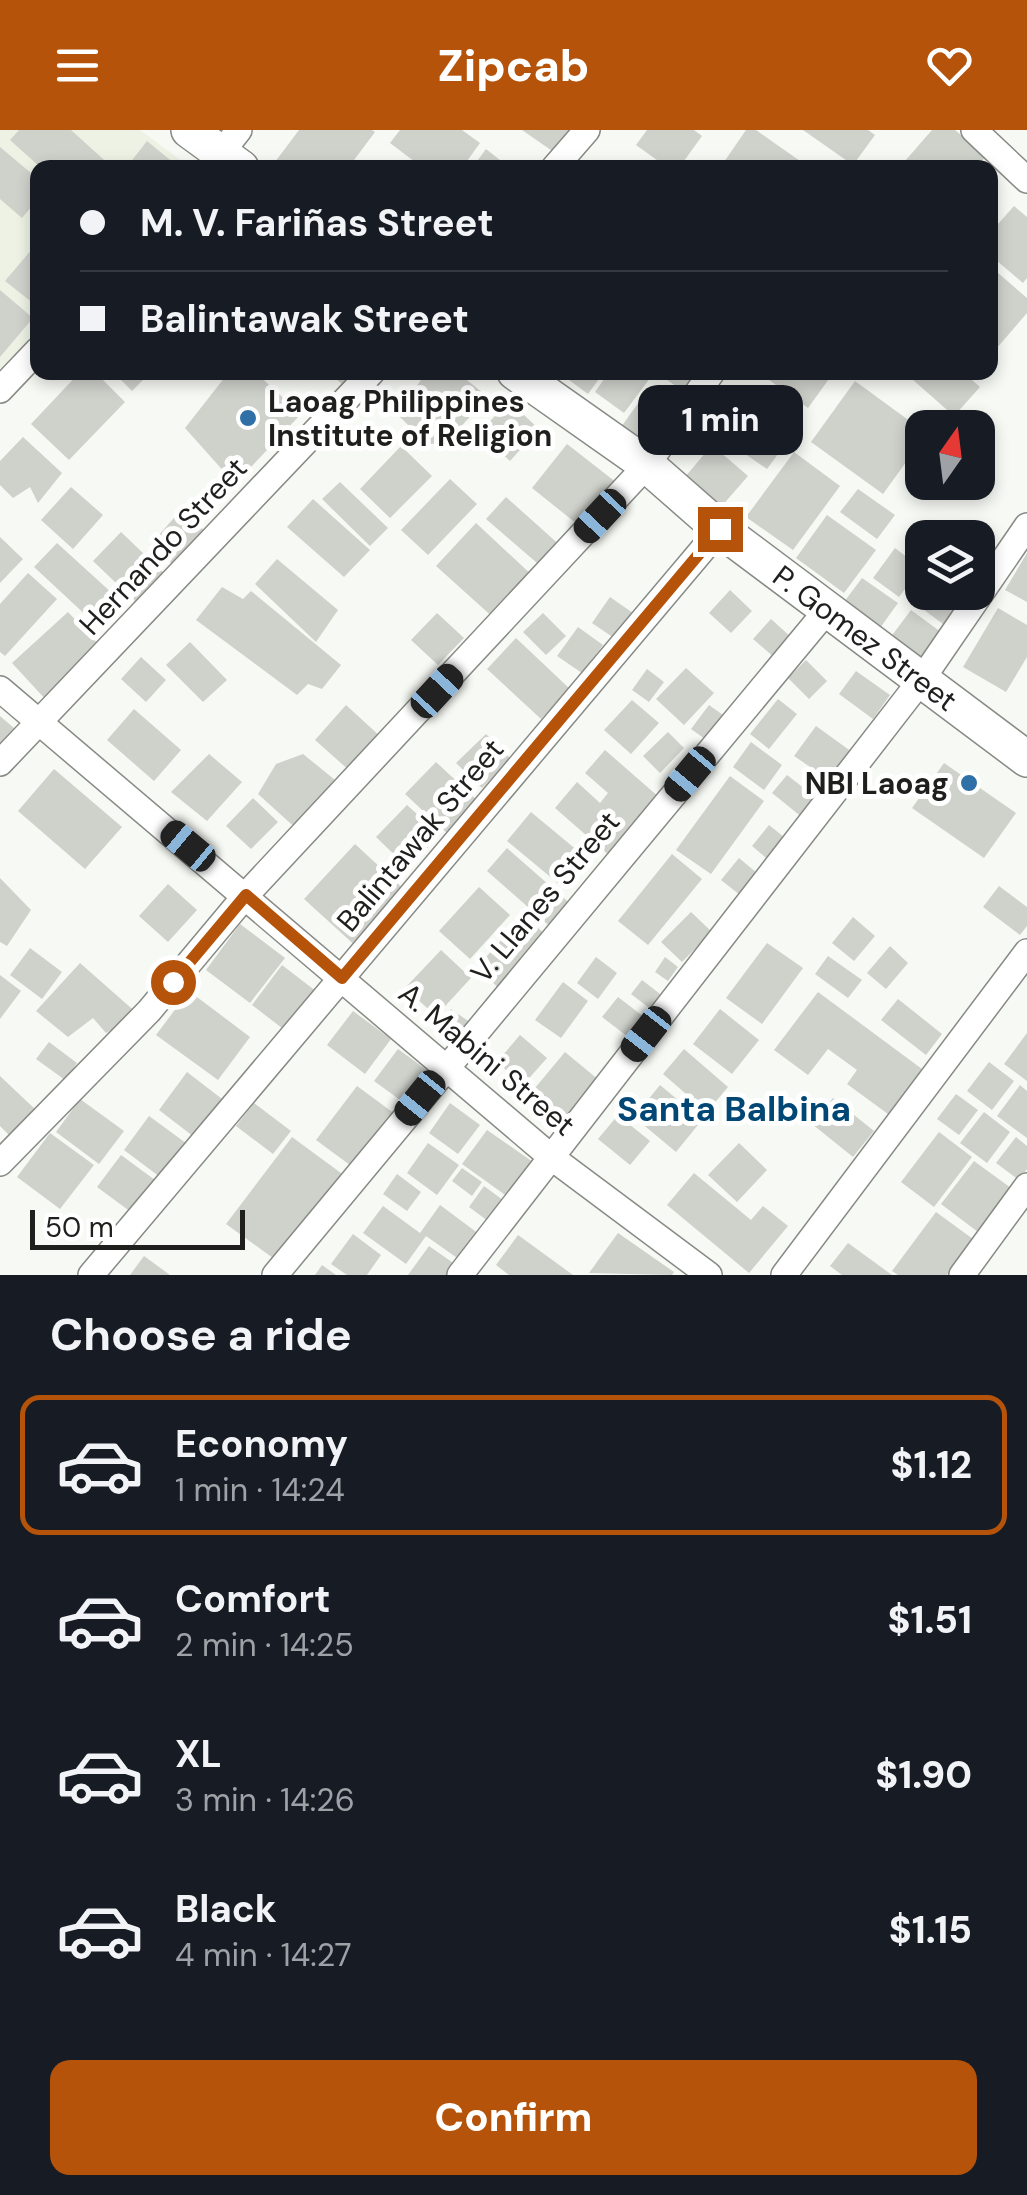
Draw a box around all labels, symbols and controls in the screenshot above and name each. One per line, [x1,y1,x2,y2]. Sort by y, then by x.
text: Zipcab [438,36,589,95]
icon: menu [50,38,105,93]
icon: heart [922,38,977,93]
text: M. V. Fariñas Street [140,198,494,248]
text: Balintawak Street [140,294,469,344]
place label: Laoag Philippines Institute of Religion [268,382,552,455]
callout: 1 min [638,384,802,454]
text: 1 min [681,399,760,441]
marker: Laoag Philippines Institute of Religion [237,407,259,429]
north arrow [905,410,995,500]
map controls [905,410,995,610]
street label: Hernando Street [71,449,255,643]
car [569,484,631,548]
route end [698,507,743,552]
button: layers [905,520,995,610]
street label: P. Gomez Street [765,556,965,719]
car [406,659,468,723]
street label: Balintawak Street [328,731,512,939]
car [659,741,721,807]
place label: NBI Laoag [805,764,949,803]
marker: NBI Laoag [958,772,980,794]
street label: V. Llanes Street [462,803,628,991]
car [155,815,221,877]
route start [151,960,196,1005]
street label: A. Mabini Street [391,974,583,1144]
car [616,1001,676,1067]
car [389,1065,451,1131]
district label: Santa Balbina [617,1086,851,1132]
scale bar [30,1205,245,1250]
text: 50 m [45,1209,114,1246]
text: Choose a ride [50,1305,352,1364]
text: Economy [175,1419,348,1469]
icon: car [55,1420,145,1510]
text: $1.12 [890,1440,972,1490]
text: 1 min · 14:24 [175,1469,345,1511]
text: Comfort [175,1574,331,1624]
icon: car [55,1575,145,1665]
text: $1.51 [887,1595,972,1645]
text: 2 min · 14:25 [175,1624,354,1666]
text: XL [175,1729,222,1779]
icon: car [55,1730,145,1820]
text: $1.90 [875,1750,972,1800]
text: 3 min · 14:26 [175,1779,355,1821]
text: Black [175,1884,277,1934]
icon: car [55,1885,145,1975]
text: $1.15 [889,1905,972,1955]
text: 4 min · 14:27 [175,1934,352,1976]
button: Confirm [50,2060,977,2175]

